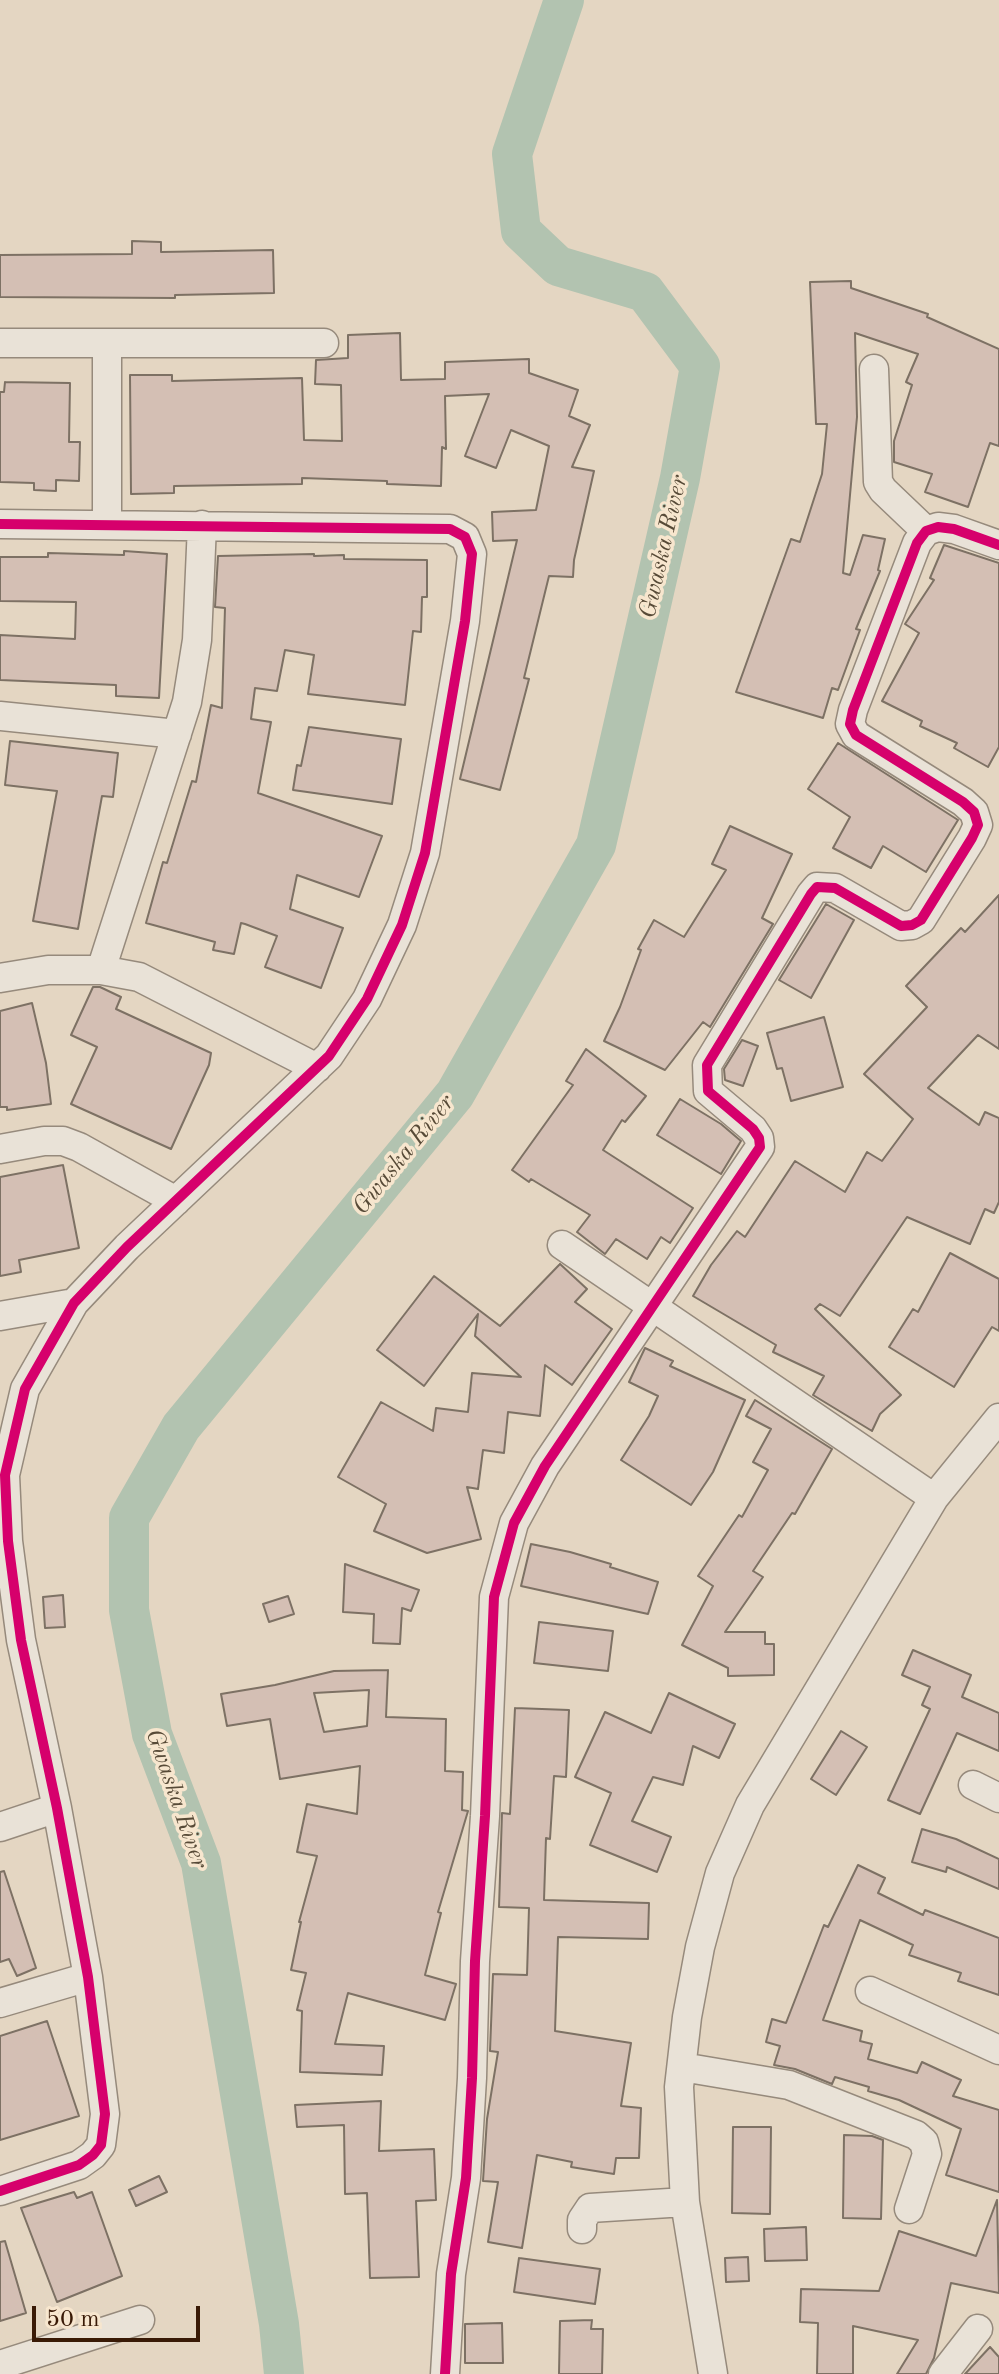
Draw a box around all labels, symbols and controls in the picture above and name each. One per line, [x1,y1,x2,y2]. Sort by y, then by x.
water label: Gwaska River [634,473,694,621]
water label: Gwaska River [347,1089,461,1221]
water label: Gwaska River [139,1725,213,1873]
scale bar [36,2290,204,2340]
text: 50 m [46,2308,100,2332]

